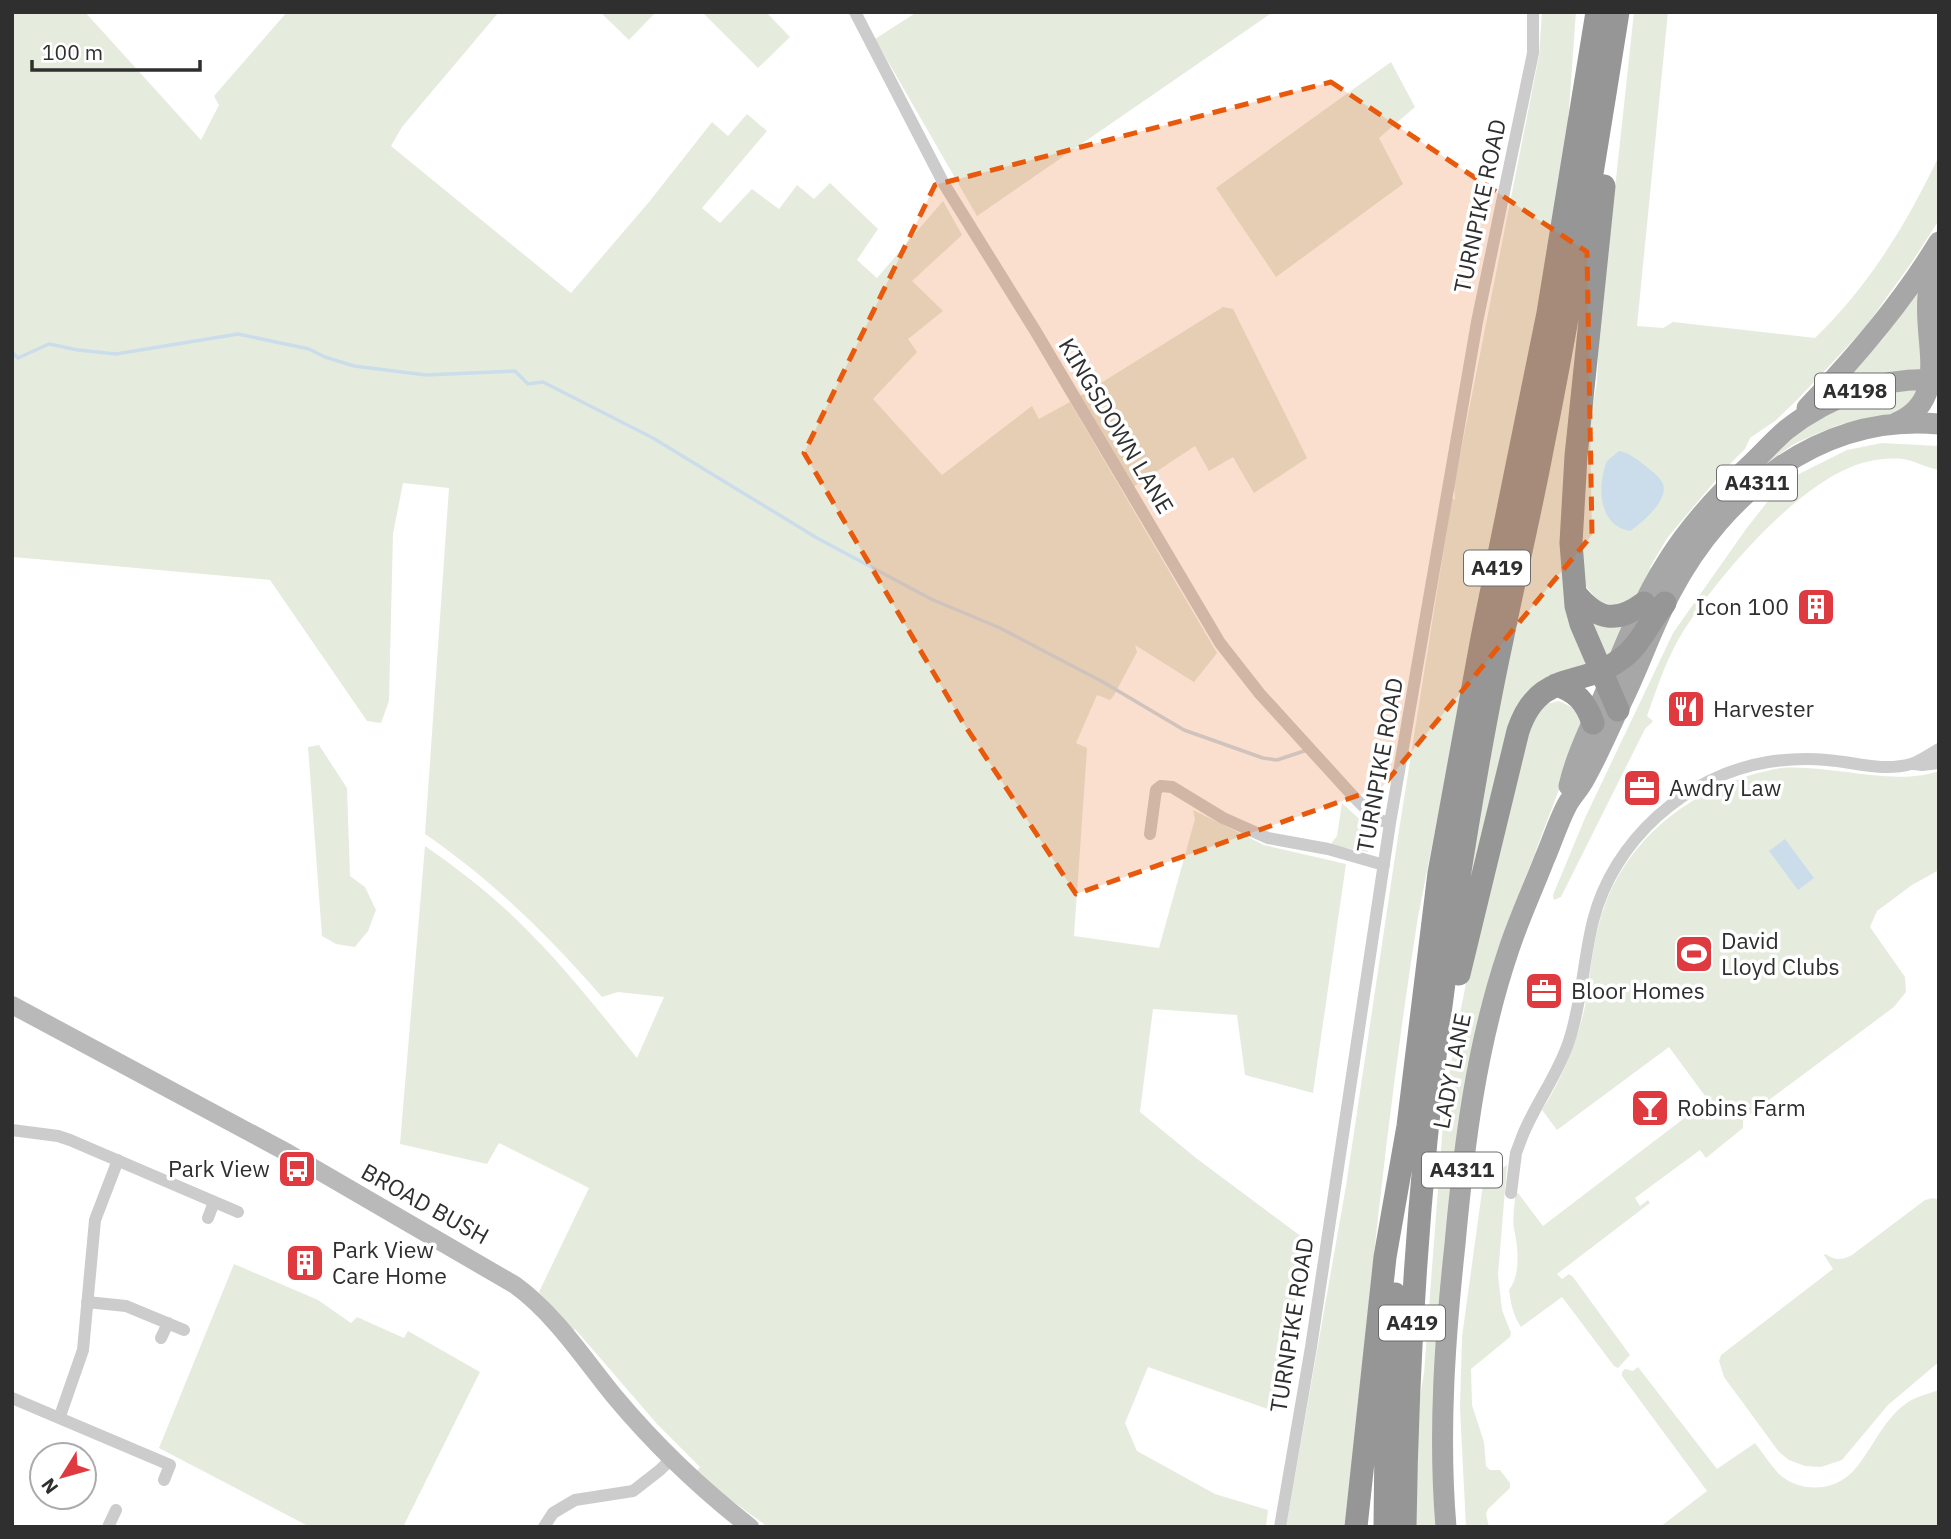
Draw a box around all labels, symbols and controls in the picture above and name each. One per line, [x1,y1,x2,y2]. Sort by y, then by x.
scale bar [32,28,200,72]
text: 100 m [42,38,103,66]
street label: TURNPIKE ROAD [1446,116,1512,295]
street label: KINGSDOWN LANE [1053,332,1181,519]
road number: A4198 [1815,374,1895,408]
road number: A4311 [1717,466,1797,500]
road number: A419 [1464,550,1530,586]
building icon: Icon 100 [1795,586,1837,628]
place label: Icon 100 [1696,591,1789,621]
street label: TURNPIKE ROAD [1349,675,1409,855]
restaurant icon: Harvester [1665,688,1707,730]
place label: Harvester [1713,693,1815,723]
office icon: Awdry Law [1621,767,1663,809]
place label: Awdry Law [1669,772,1781,802]
place label: David Lloyd Clubs [1721,925,1840,981]
sports icon: David Lloyd Clubs [1673,933,1715,975]
office icon: Bloor Homes [1523,970,1565,1012]
place label: Bloor Homes [1571,975,1705,1005]
street label: LADY LANE [1425,1011,1477,1131]
bar icon: Robins Farm [1629,1087,1671,1129]
place label: Robins Farm [1677,1092,1806,1122]
bus stop icon: Park View [276,1148,318,1190]
road number: A4311 [1422,1152,1502,1188]
place label: Park View [168,1153,270,1183]
street label: BROAD BUSH [356,1156,495,1250]
place label: Park View Care Home [332,1234,447,1290]
street label: TURNPIKE ROAD [1262,1235,1320,1415]
building icon: Park View Care Home [284,1242,326,1284]
road number: A419 [1379,1306,1445,1340]
north arrow [28,1441,98,1511]
text: N [36,1474,63,1499]

